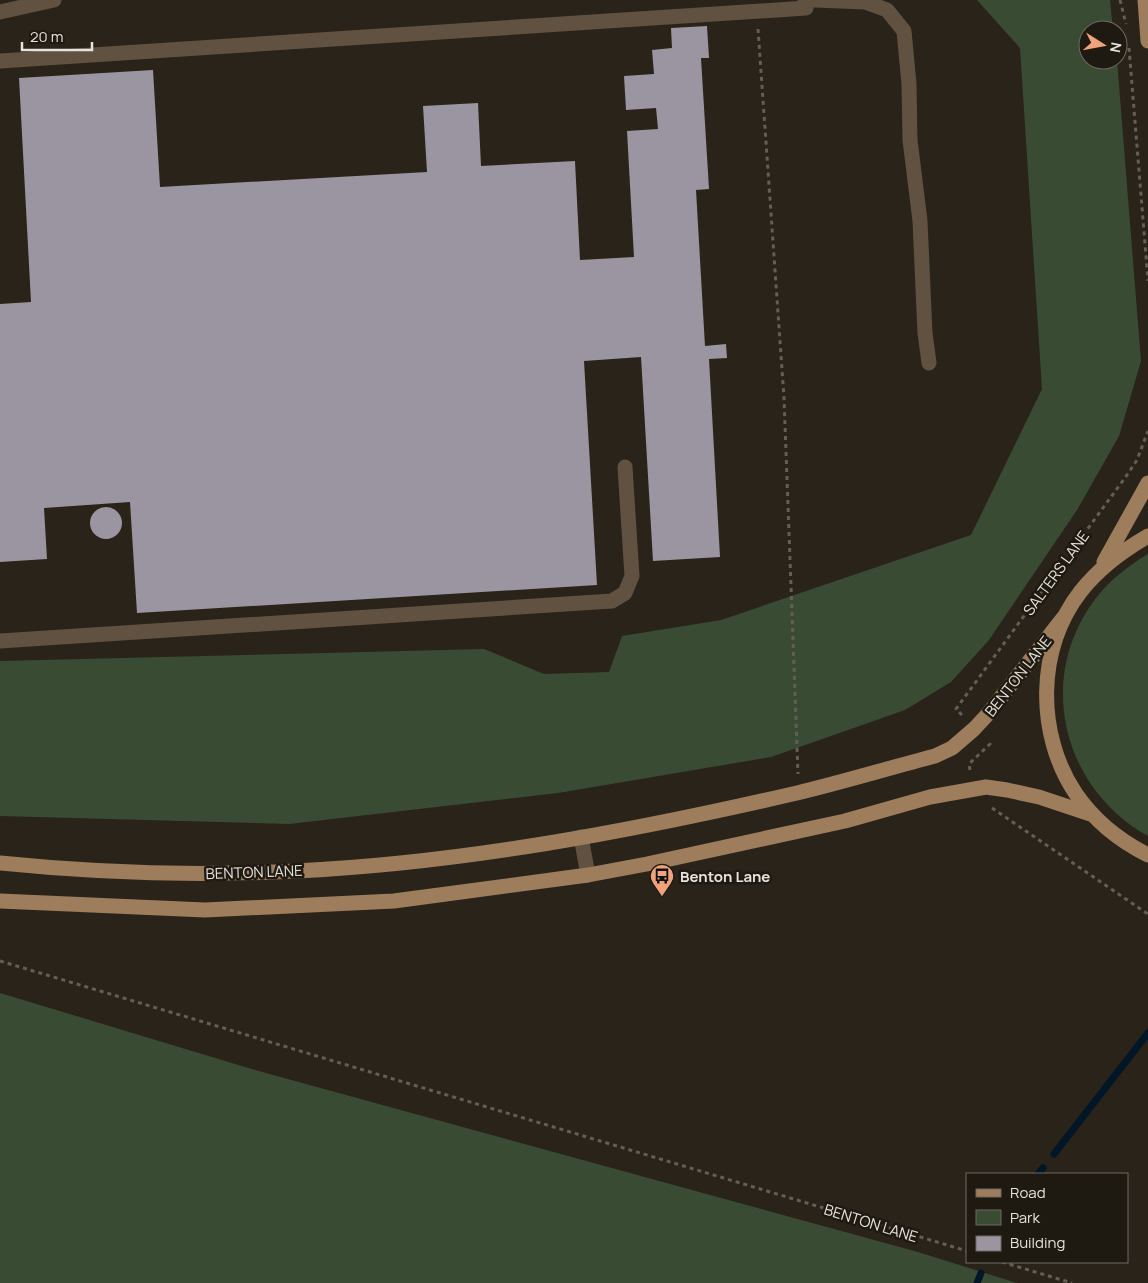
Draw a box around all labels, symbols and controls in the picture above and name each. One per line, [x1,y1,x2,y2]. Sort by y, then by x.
scale bar [22,20,92,52]
north arrow [1078,20,1128,70]
text: 20 m [30,26,63,47]
text: N [1106,41,1127,54]
street label: SALTERS LANE [1018,526,1094,620]
street label: BENTON LANE [980,631,1056,721]
street label: BENTON LANE [205,860,303,884]
bus stop icon: Benton Lane [649,863,675,897]
place label: Benton Lane [680,866,770,887]
legend [966,1173,1128,1263]
text: Road [1010,1182,1046,1203]
street label: BENTON LANE [822,1199,920,1247]
text: Park [1010,1207,1040,1228]
text: Building [1010,1232,1065,1253]

